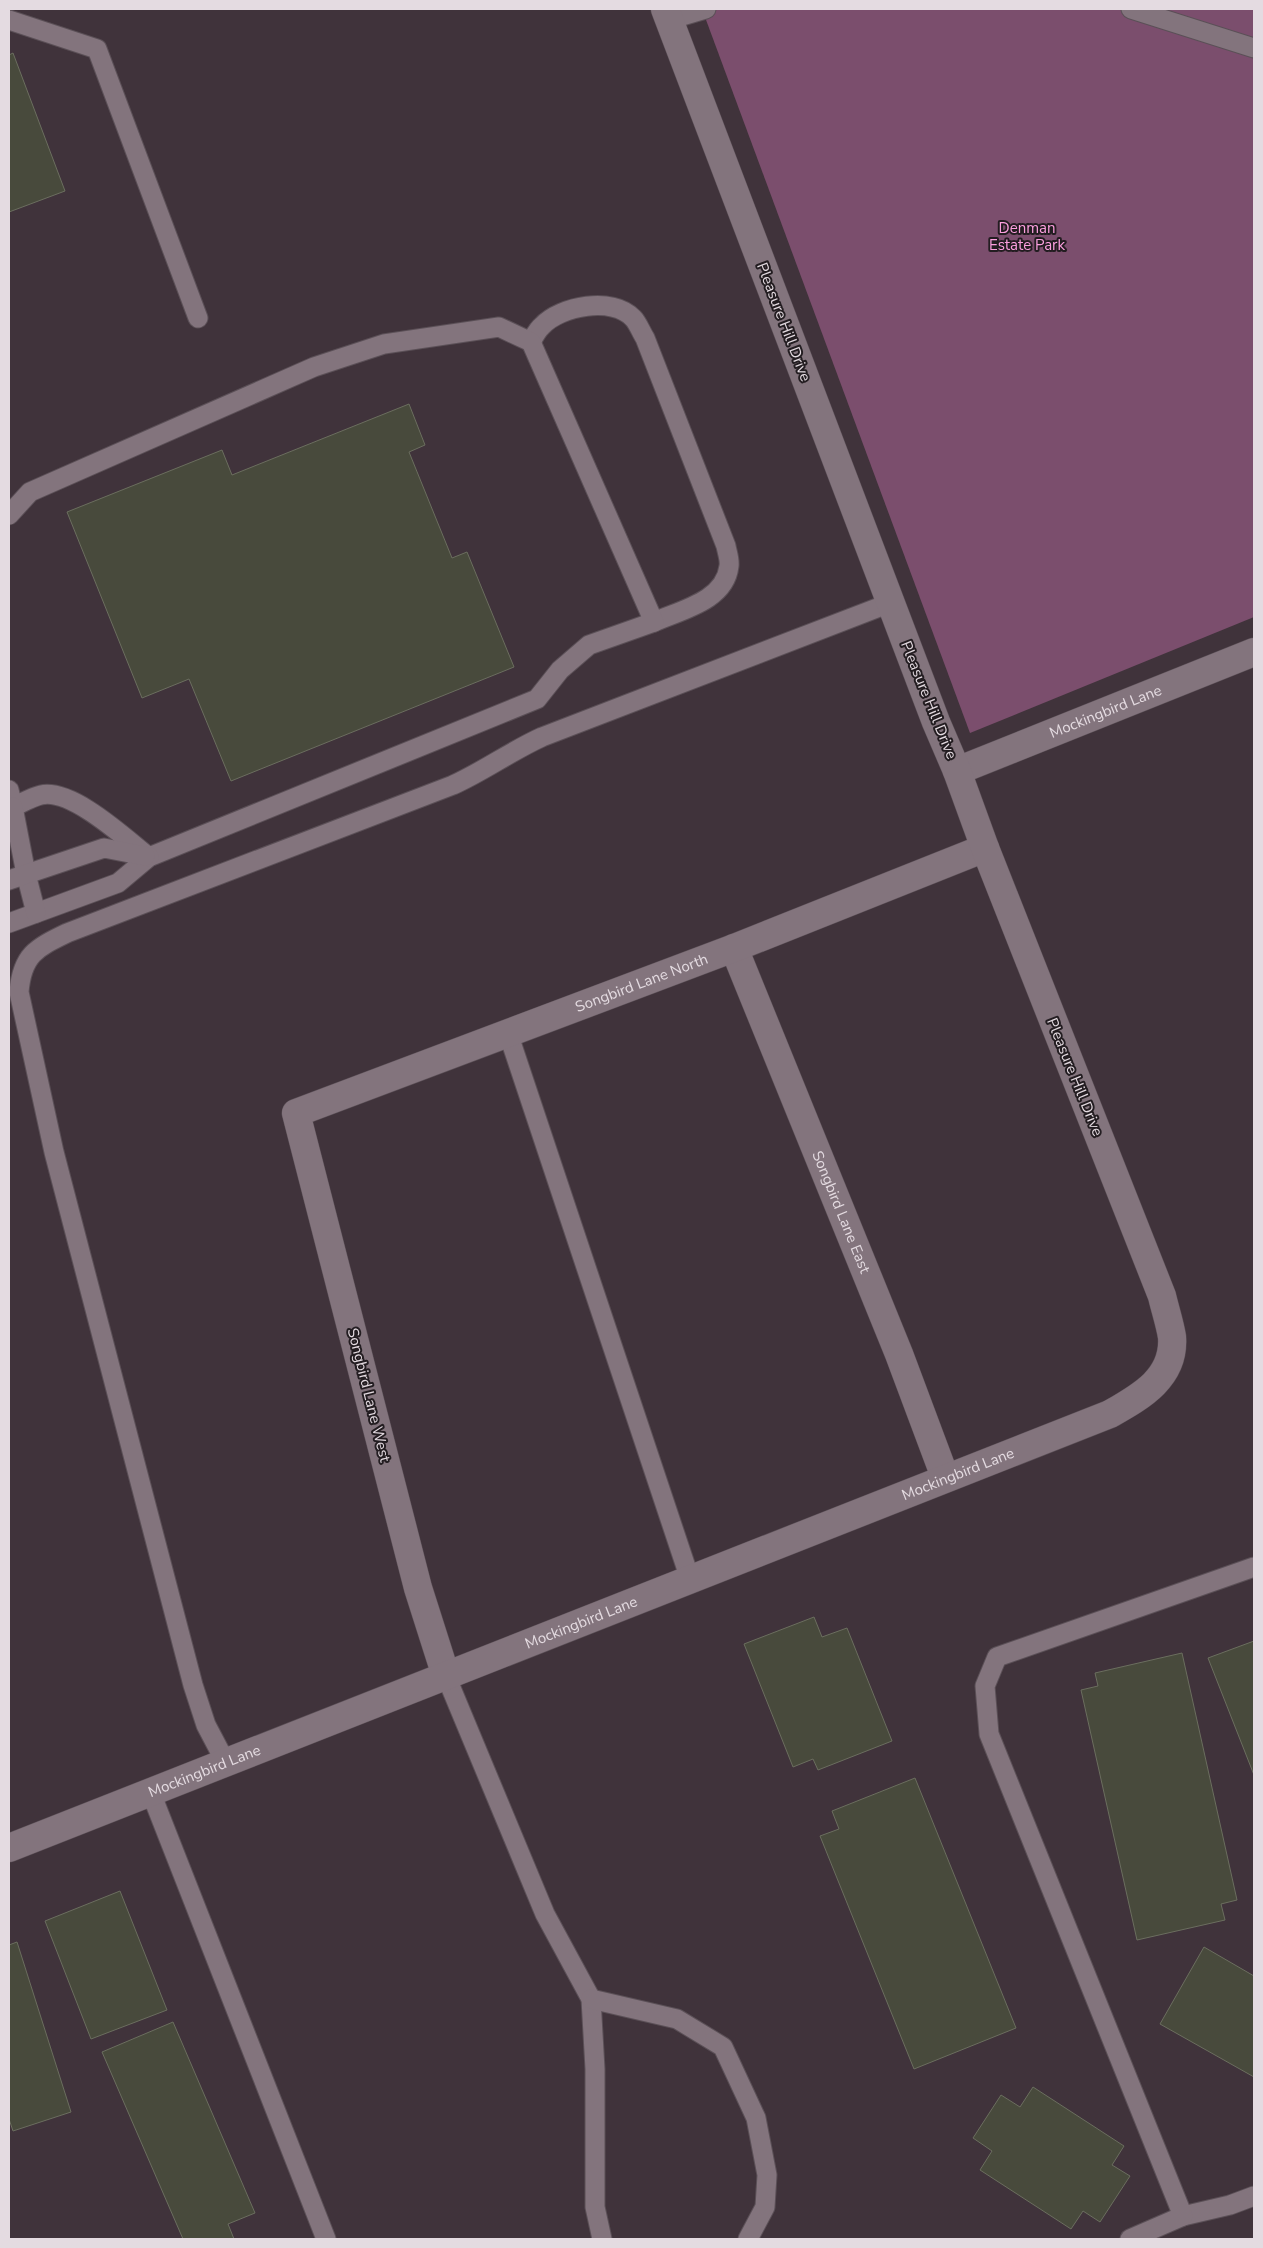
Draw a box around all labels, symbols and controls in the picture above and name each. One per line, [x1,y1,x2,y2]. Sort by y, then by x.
park label: Denman Estate Park [989,218,1065,255]
street label: Pleasure Hill Drive [752,260,816,384]
street label: Pleasure Hill Drive [896,638,962,762]
street label: Mockingbird Lane [1046,680,1165,743]
street label: Songbird Lane North [572,949,711,1017]
street label: Pleasure Hill Drive [1042,1015,1108,1139]
street label: Songbird Lane East [807,1148,875,1277]
street label: Songbird Lane West [343,1326,396,1465]
street label: Mockingbird Lane [899,1443,1017,1505]
street label: Mockingbird Lane [522,1591,640,1654]
street label: Mockingbird Lane [145,1740,264,1802]

